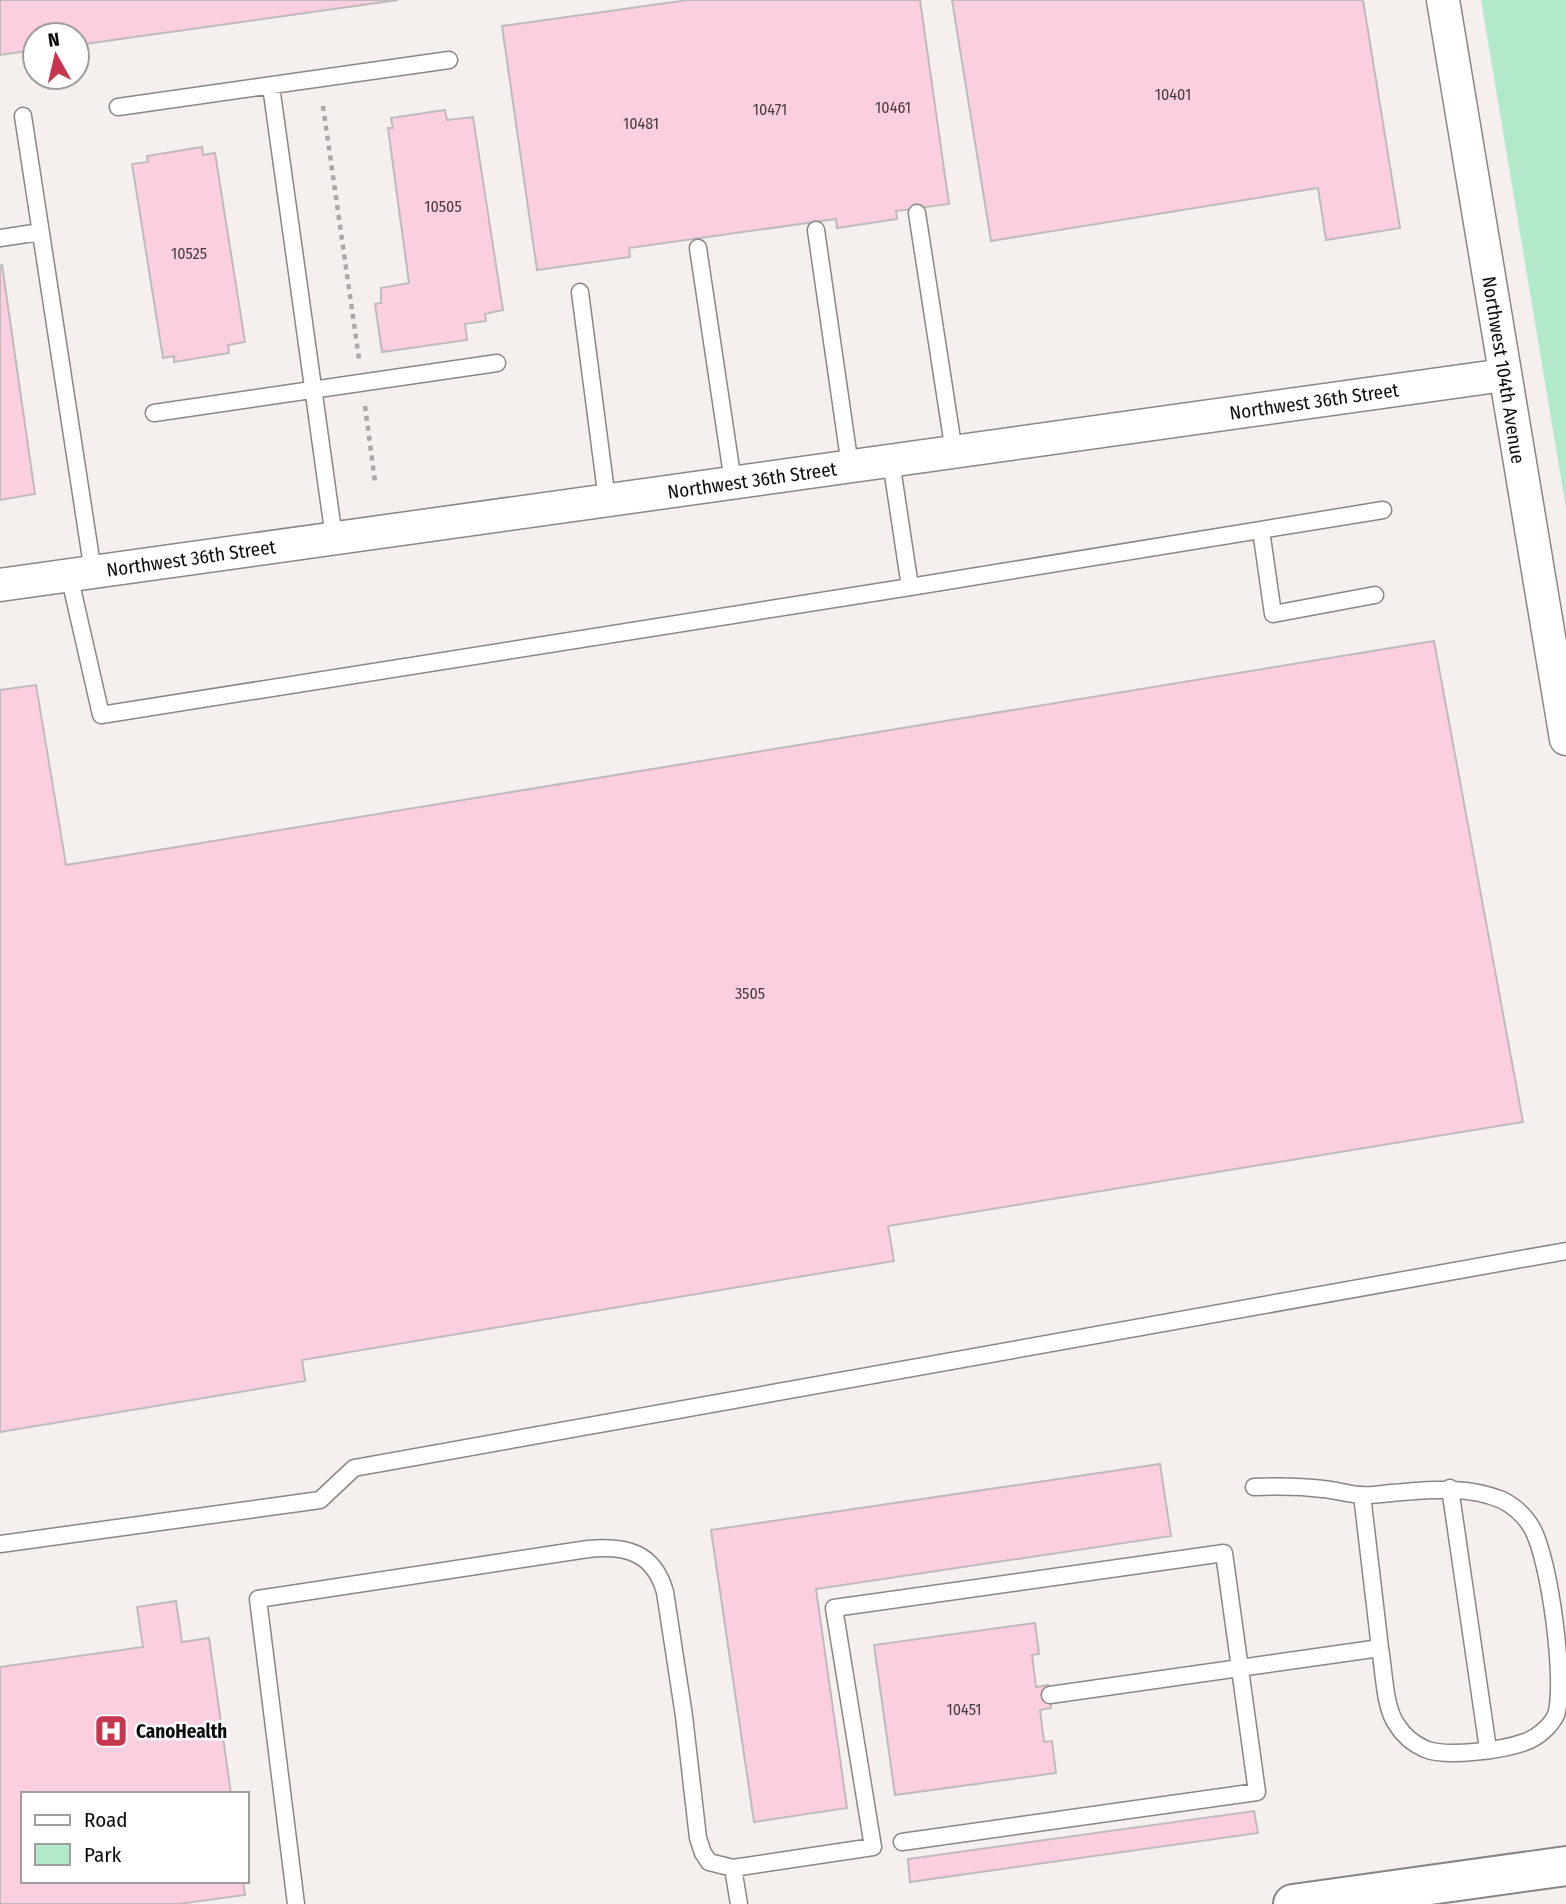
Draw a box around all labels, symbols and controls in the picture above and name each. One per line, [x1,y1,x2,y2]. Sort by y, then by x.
north arrow [21,21,91,91]
text: N [46,27,61,52]
house number: 10401 [1155,85,1191,104]
house number: 10461 [875,98,911,117]
house number: 10471 [753,100,787,119]
house number: 10481 [623,114,659,133]
house number: 10505 [424,197,462,216]
house number: 10525 [171,244,207,263]
street label: Northwest 104th Avenue [1477,275,1530,465]
street label: Northwest 36th Street [1228,378,1401,425]
street label: Northwest 36th Street [666,457,839,504]
street label: Northwest 36th Street [105,535,278,582]
house number: 3505 [735,984,765,1003]
house number: 10451 [947,1700,981,1719]
hospital icon: CanoHealth [92,1712,130,1750]
place label: CanoHealth [136,1720,227,1743]
legend [21,1792,248,1883]
text: Road [84,1807,128,1833]
text: Park [84,1842,122,1868]

